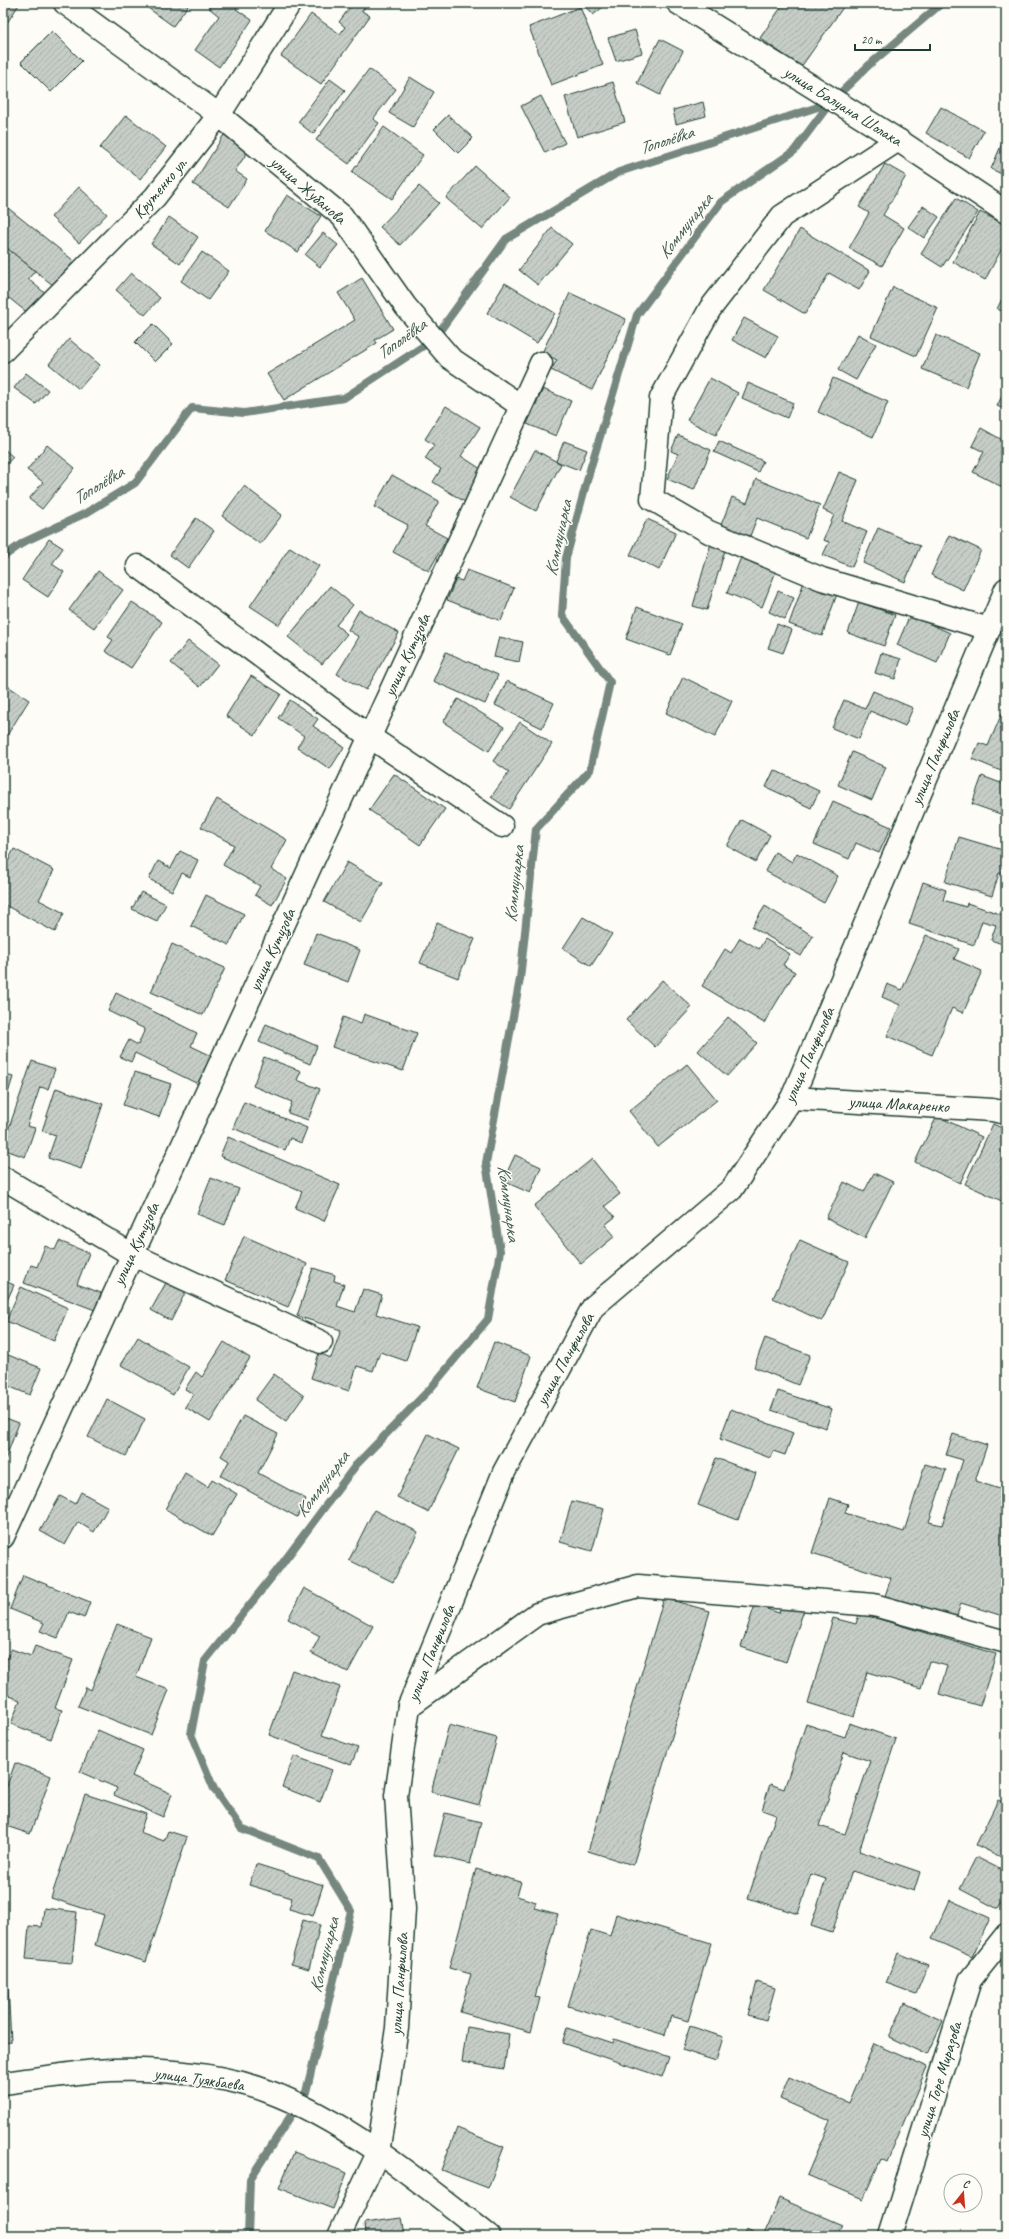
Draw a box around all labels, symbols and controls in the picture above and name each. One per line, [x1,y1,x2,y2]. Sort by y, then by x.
scale bar [855,26,930,52]
text: 20 m [861,32,883,48]
street label: улица Балуана Шолака [779,61,907,152]
water label: Тополёвка [636,120,698,159]
street label: улица Жубанова [265,151,351,230]
street label: Крутенко ул. [128,153,192,223]
water label: Коммунарка [653,187,719,263]
water label: Тополёвка [372,312,432,364]
water label: Тополёвка [68,460,129,509]
water label: Коммунарка [539,496,577,578]
street label: улица Кутузова [378,609,437,701]
street label: улица Панфилова [905,704,965,809]
water label: Коммунарка [499,843,529,923]
street label: улица Кутузова [243,904,302,996]
street label: улица Панфилова [778,1003,840,1107]
street label: улица Макаренко [847,1091,951,1117]
water label: Коммунарка [493,1164,526,1245]
street label: улица Кутузова [107,1198,166,1290]
street label: улица Панфилова [531,1308,600,1410]
water label: Коммунарка [290,1445,355,1521]
street label: улица Панфилова [402,1600,460,1705]
water label: Коммунарка [304,1913,344,1995]
street label: улица Панфилова [385,1931,413,2037]
street label: улица Торе Миразова [911,2018,968,2142]
street label: улица Туякбаева [152,2062,246,2096]
north arrow [943,2173,983,2213]
text: С [961,2176,972,2191]

